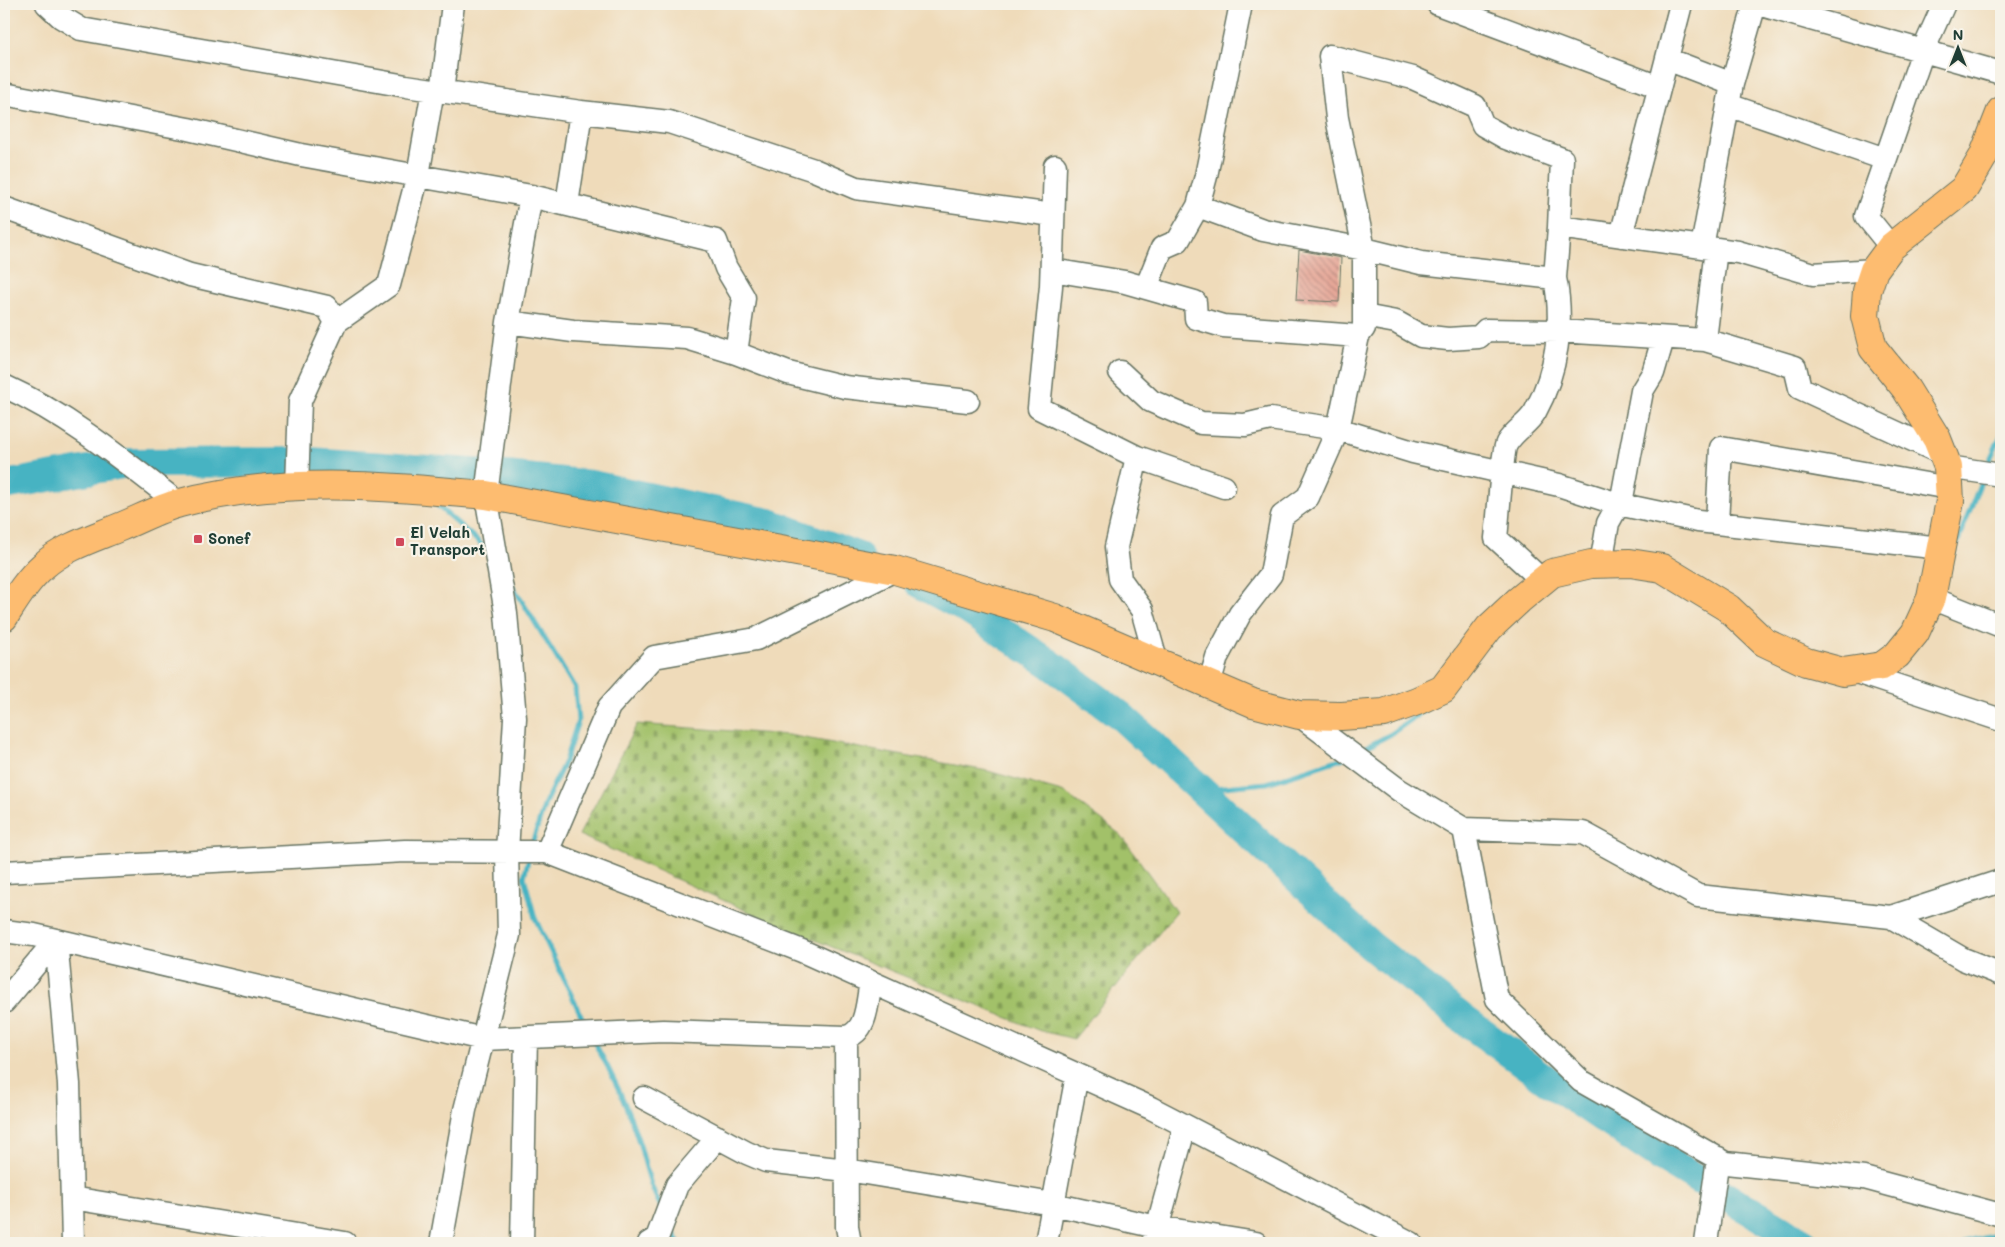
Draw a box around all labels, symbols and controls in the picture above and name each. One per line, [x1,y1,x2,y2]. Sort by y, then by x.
north arrow [1932,22,1982,72]
text: N [1953,25,1963,44]
place label: El Velah Transport [410,522,485,559]
place label: Sonef [208,528,251,548]
marker: Sonef [192,533,204,545]
marker: El Velah Transport [394,536,406,548]

